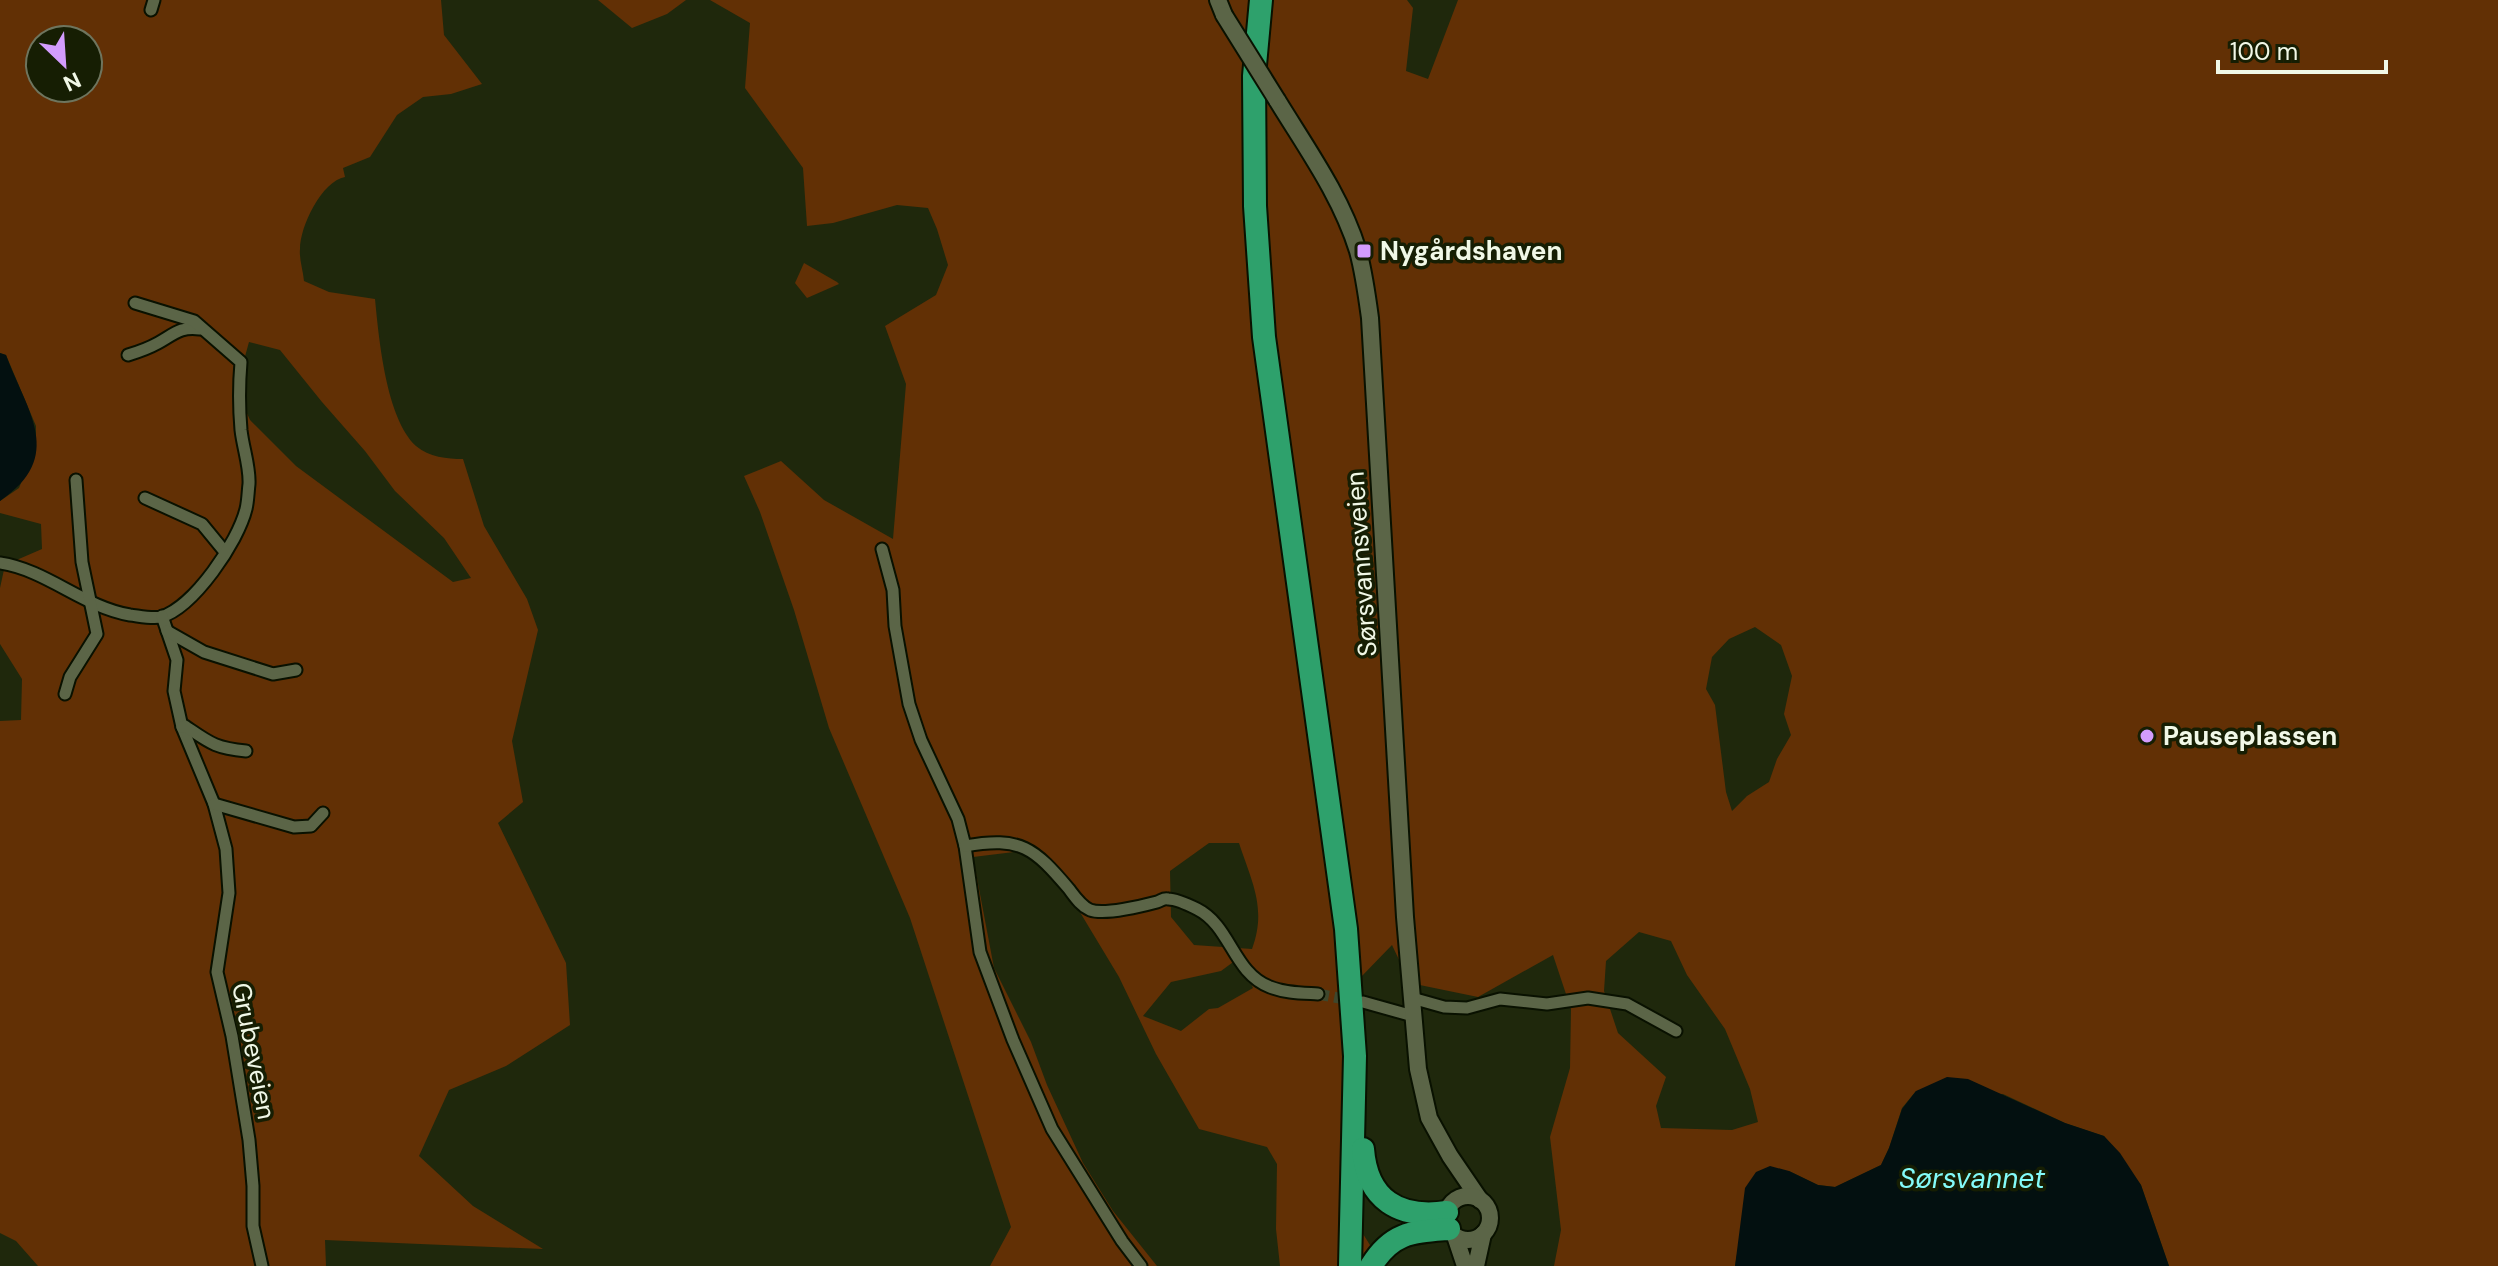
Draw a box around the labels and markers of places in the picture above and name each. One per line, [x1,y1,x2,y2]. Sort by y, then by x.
place label: Nygårdshaven [1380,234,1562,268]
marker: Nygårdshaven [1355,242,1373,260]
place label: Pauseplassen [2163,719,2337,753]
marker: Pauseplassen [2138,727,2156,745]

